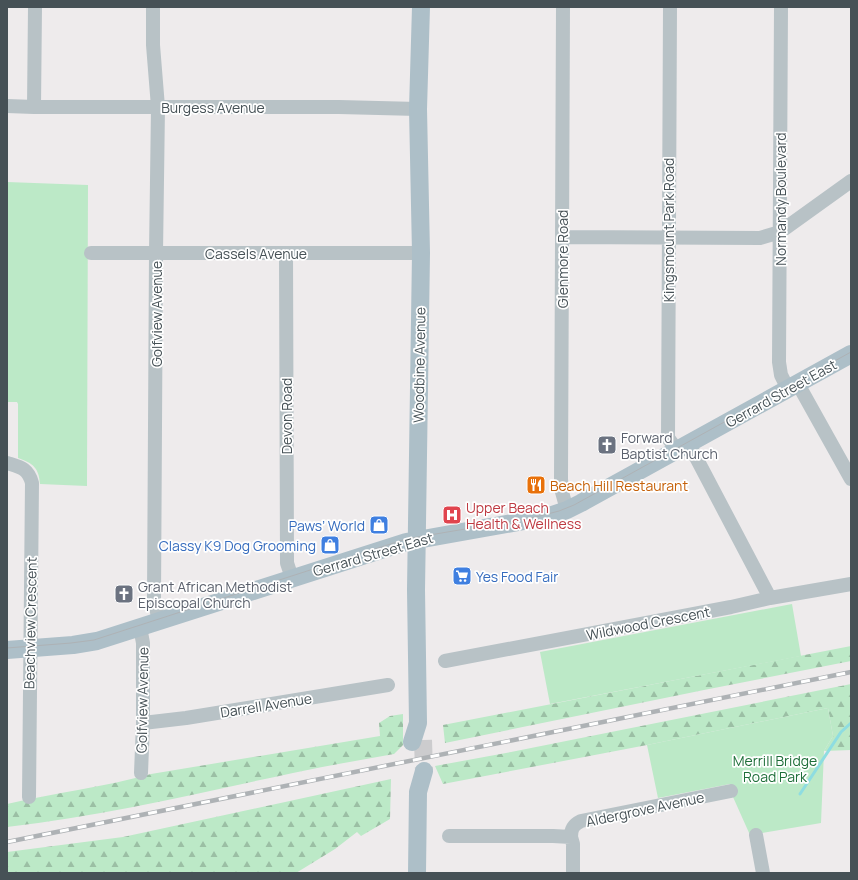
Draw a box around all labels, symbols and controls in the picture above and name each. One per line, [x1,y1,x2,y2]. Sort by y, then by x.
street label: Burgess Avenue [161,98,265,117]
street label: Normandy Boulevard [771,132,790,266]
street label: Kingsmount Park Road [659,158,678,302]
street label: Glenmore Road [553,210,572,308]
street label: Cassels Avenue [205,244,307,263]
street label: Golfview Avenue [147,261,166,367]
street label: Woodbine Avenue [408,307,430,423]
street label: Gerrard Street East [722,354,840,431]
street label: Devon Road [277,378,296,454]
place label: Forward Baptist Church [621,428,718,463]
church icon: Forward Baptist Church [596,434,618,456]
restaurant icon: Beach Hill Restaurant [525,474,547,496]
place label: Beach Hill Restaurant [550,476,688,495]
place label: Upper Beach Health & Wellness [466,498,581,533]
hospital icon: Upper Beach Health & Wellness [441,504,463,526]
shop icon: Paws’ World [368,514,390,536]
place label: Paws’ World [289,516,365,535]
street label: Gerrard Street East [311,528,436,580]
shop icon: Classy K9 Dog Grooming [319,534,341,556]
place label: Classy K9 Dog Grooming [159,536,316,555]
street label: Beachview Crescent [19,556,41,689]
supermarket icon: Yes Food Fair [451,565,473,587]
place label: Yes Food Fair [476,567,558,586]
place label: Grant African Methodist Episcopal Church [138,577,293,612]
church icon: Grant African Methodist Episcopal Church [113,583,135,605]
street label: Wildwood Crescent [585,602,712,644]
street label: Golfview Avenue [132,647,152,753]
street label: Darrell Avenue [219,688,313,722]
park label: Merrill Bridge Road Park [733,751,817,786]
street label: Aldergrove Avenue [584,787,706,831]

